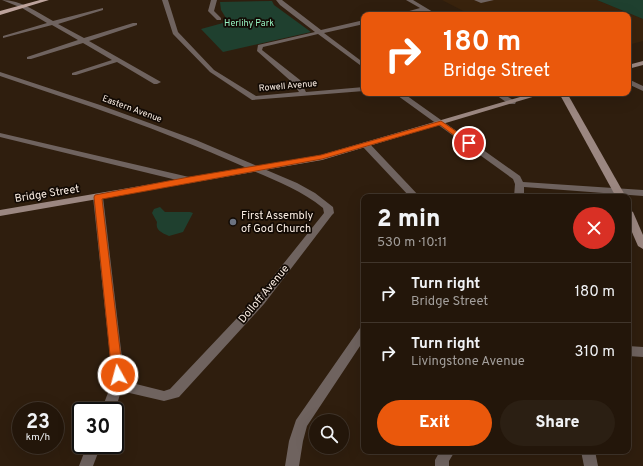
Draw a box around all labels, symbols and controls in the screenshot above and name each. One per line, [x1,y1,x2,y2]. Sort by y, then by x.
park label: Herlihy Park [224,18,274,29]
text: 180 m [443,25,521,61]
icon: right [377,28,429,80]
text: Bridge Street [443,60,550,83]
street label: Rowell Avenue [258,78,318,94]
street label: Eastern Avenue [101,93,164,125]
pin [452,126,486,160]
icon: arrive [458,132,480,154]
street label: Bridge Street [14,182,80,206]
text: 2 min [377,205,441,235]
button: close [573,207,615,249]
place label: First Assembly of God Church [241,209,314,236]
marker: First Assembly of God Church [228,217,238,227]
text: 530 m · 10:11 [377,235,447,251]
street label: Dolloff Avenue [236,262,292,326]
text: Turn right [411,275,480,294]
icon: right [377,282,399,304]
text: 180 m [575,283,615,302]
text: Bridge Street [411,294,488,310]
text: Turn right [411,335,480,354]
icon: right [377,342,399,364]
text: 310 m [575,343,615,362]
position arrow [97,354,139,396]
text: Livingstone Avenue [411,354,525,370]
button: Exit [377,400,492,446]
button: Share [500,400,615,446]
speed limit sign: 30 [72,402,124,454]
text: 23 [26,410,50,436]
map controls [309,414,349,454]
button: search [309,414,349,454]
text: km/h [26,431,50,444]

